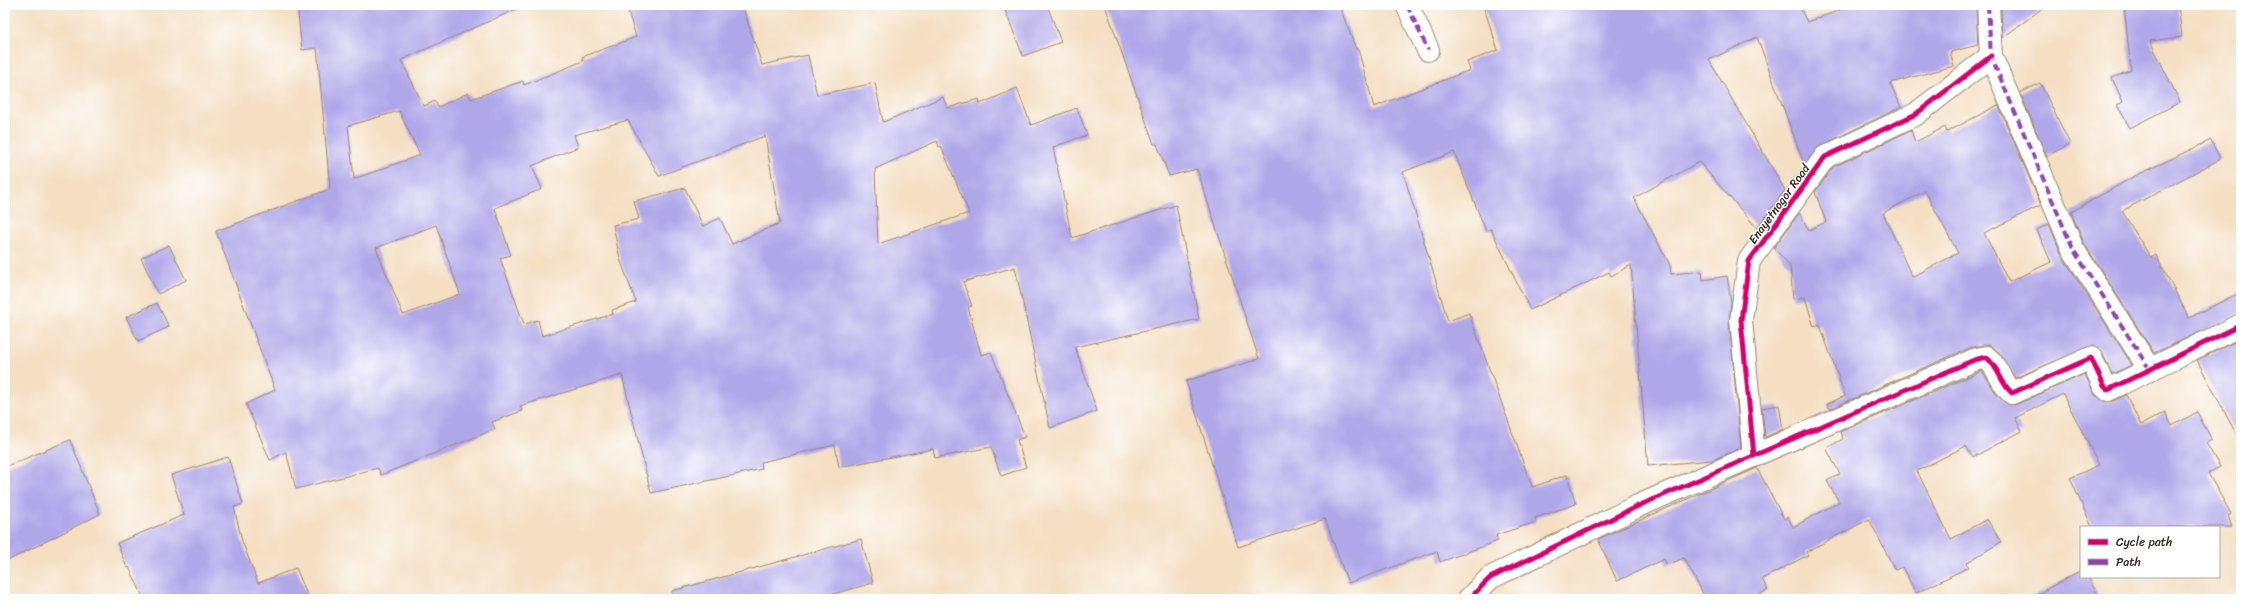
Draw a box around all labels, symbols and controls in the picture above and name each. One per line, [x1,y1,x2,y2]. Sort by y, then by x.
street label: Enayetnogor Road [1742,158,1817,249]
legend [2080,526,2220,578]
text: Cycle path [2116,531,2172,553]
text: Path [2116,551,2141,573]

